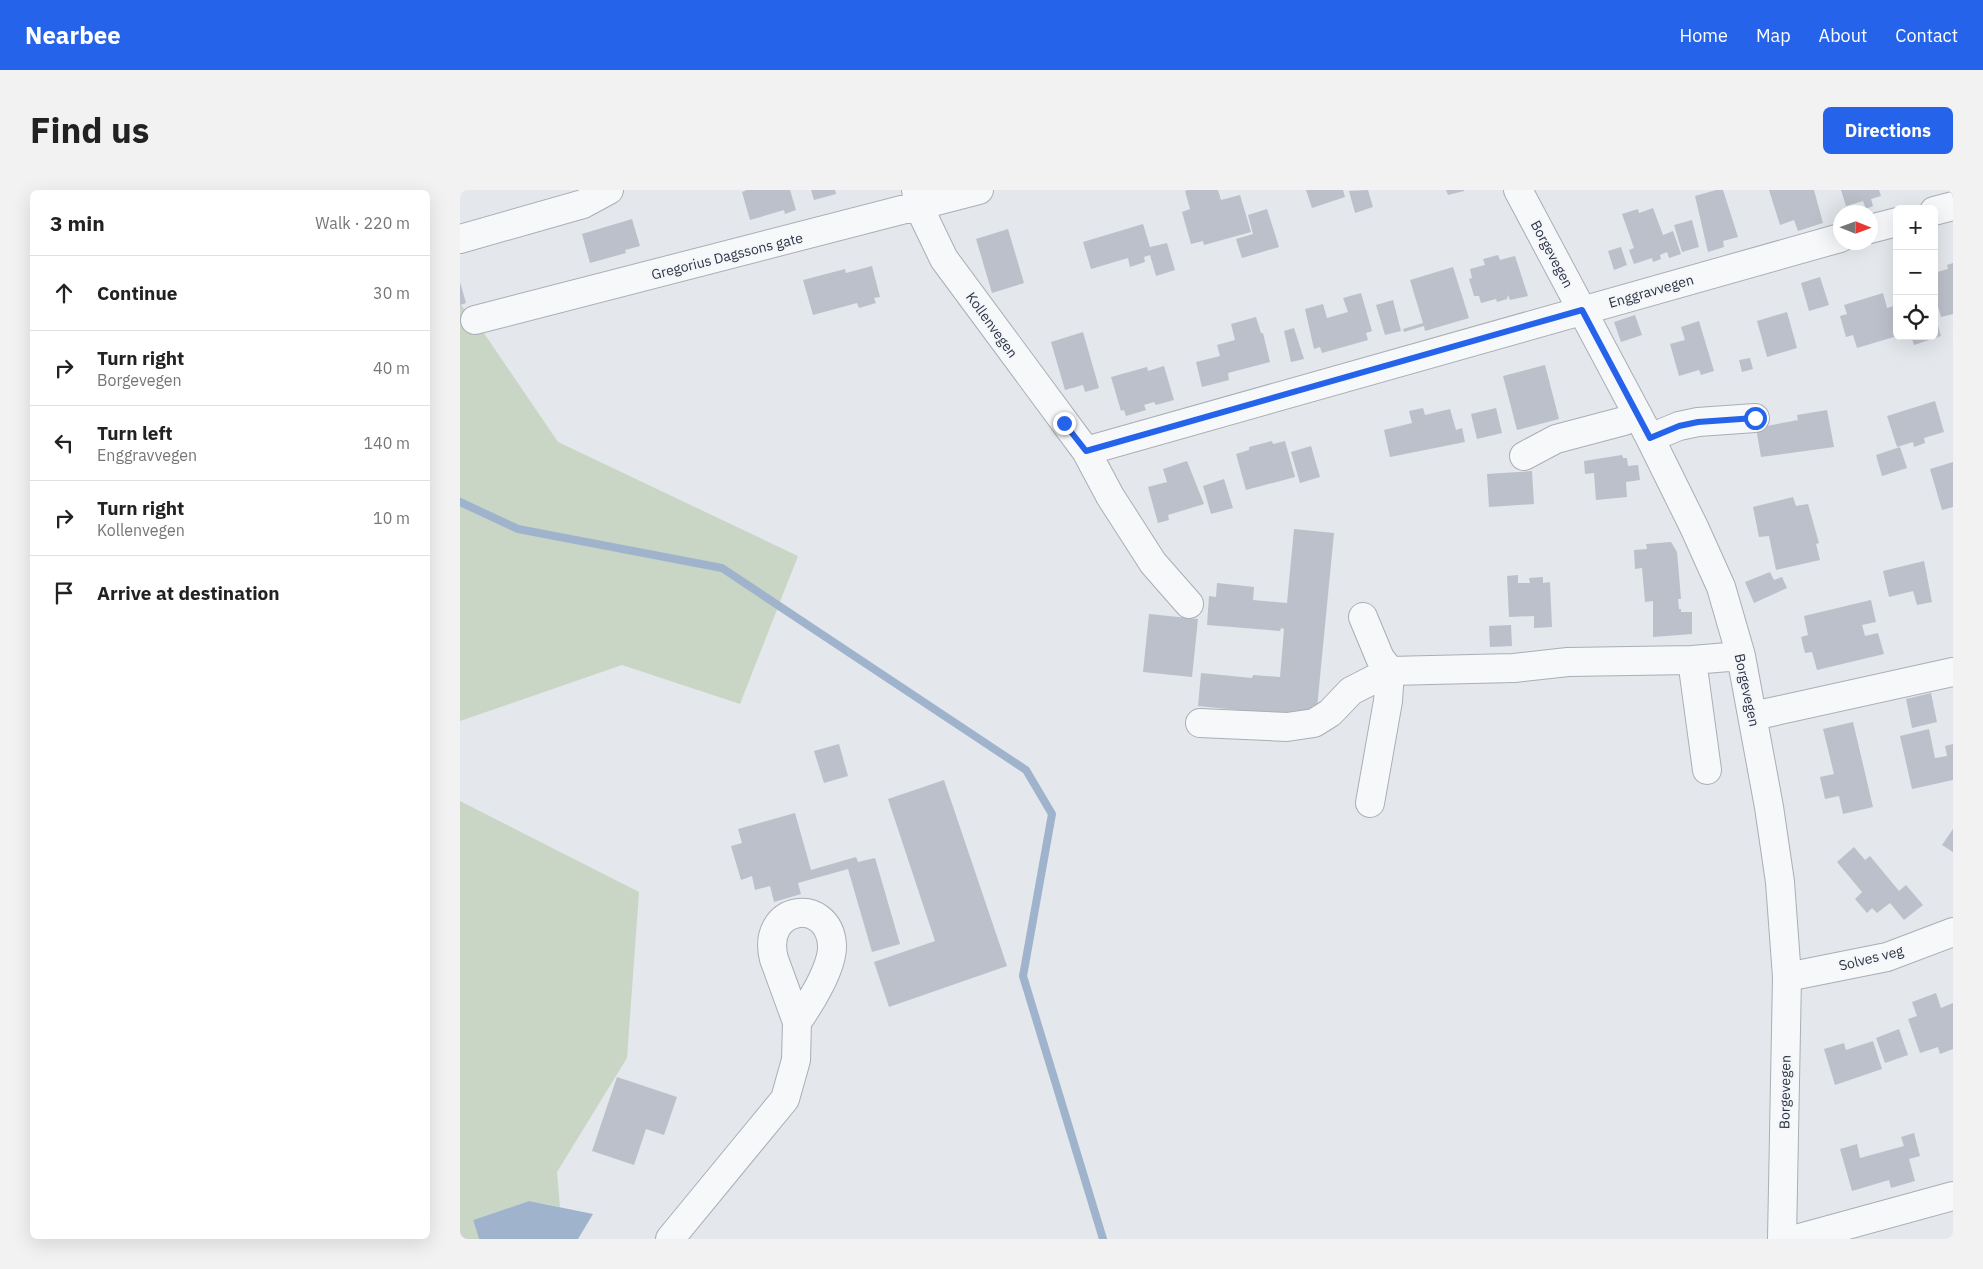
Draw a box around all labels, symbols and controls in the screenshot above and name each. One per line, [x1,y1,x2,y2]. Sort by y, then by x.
text: Nearbee [25,19,121,51]
text: Home [1680,24,1728,47]
text: Map [1756,24,1791,47]
text: About [1819,24,1867,47]
text: Contact [1895,24,1958,47]
text: Find us [30,107,149,153]
button: Directions [1823,107,1953,154]
north arrow [1833,205,1878,250]
map controls [1893,205,1938,340]
button: + [1893,205,1938,250]
text: 3 min [50,209,105,237]
text: Walk · 220 m [315,213,410,233]
street label: Borgevegen [1527,217,1577,291]
street label: Gregorius Dagssons gate [649,228,805,284]
button: − [1893,250,1938,295]
street label: Enggravvegen [1606,270,1696,312]
icon: ahead [50,279,78,307]
text: Continue [97,281,177,305]
text: 30 m [373,283,410,303]
street label: Kollenvegen [962,289,1022,361]
button: locate [1893,295,1938,340]
text: Turn right [97,346,184,370]
icon: right [50,354,78,382]
text: 40 m [373,358,410,378]
text: Borgevegen [97,370,182,390]
route start [1744,407,1767,430]
route end [1053,412,1076,435]
text: Turn left [97,421,173,445]
icon: left [50,429,78,457]
text: 140 m [363,433,410,453]
text: Enggravvegen [97,445,197,465]
text: Turn right [97,496,184,520]
icon: right [50,504,78,532]
text: 10 m [373,508,410,528]
text: Kollenvegen [97,520,185,540]
icon: arrive [50,579,78,607]
text: Arrive at destination [97,581,280,605]
street label: Borgevegen [1730,652,1764,728]
street label: Solves veg [1837,941,1906,975]
street label: Borgevegen [1775,1055,1795,1129]

